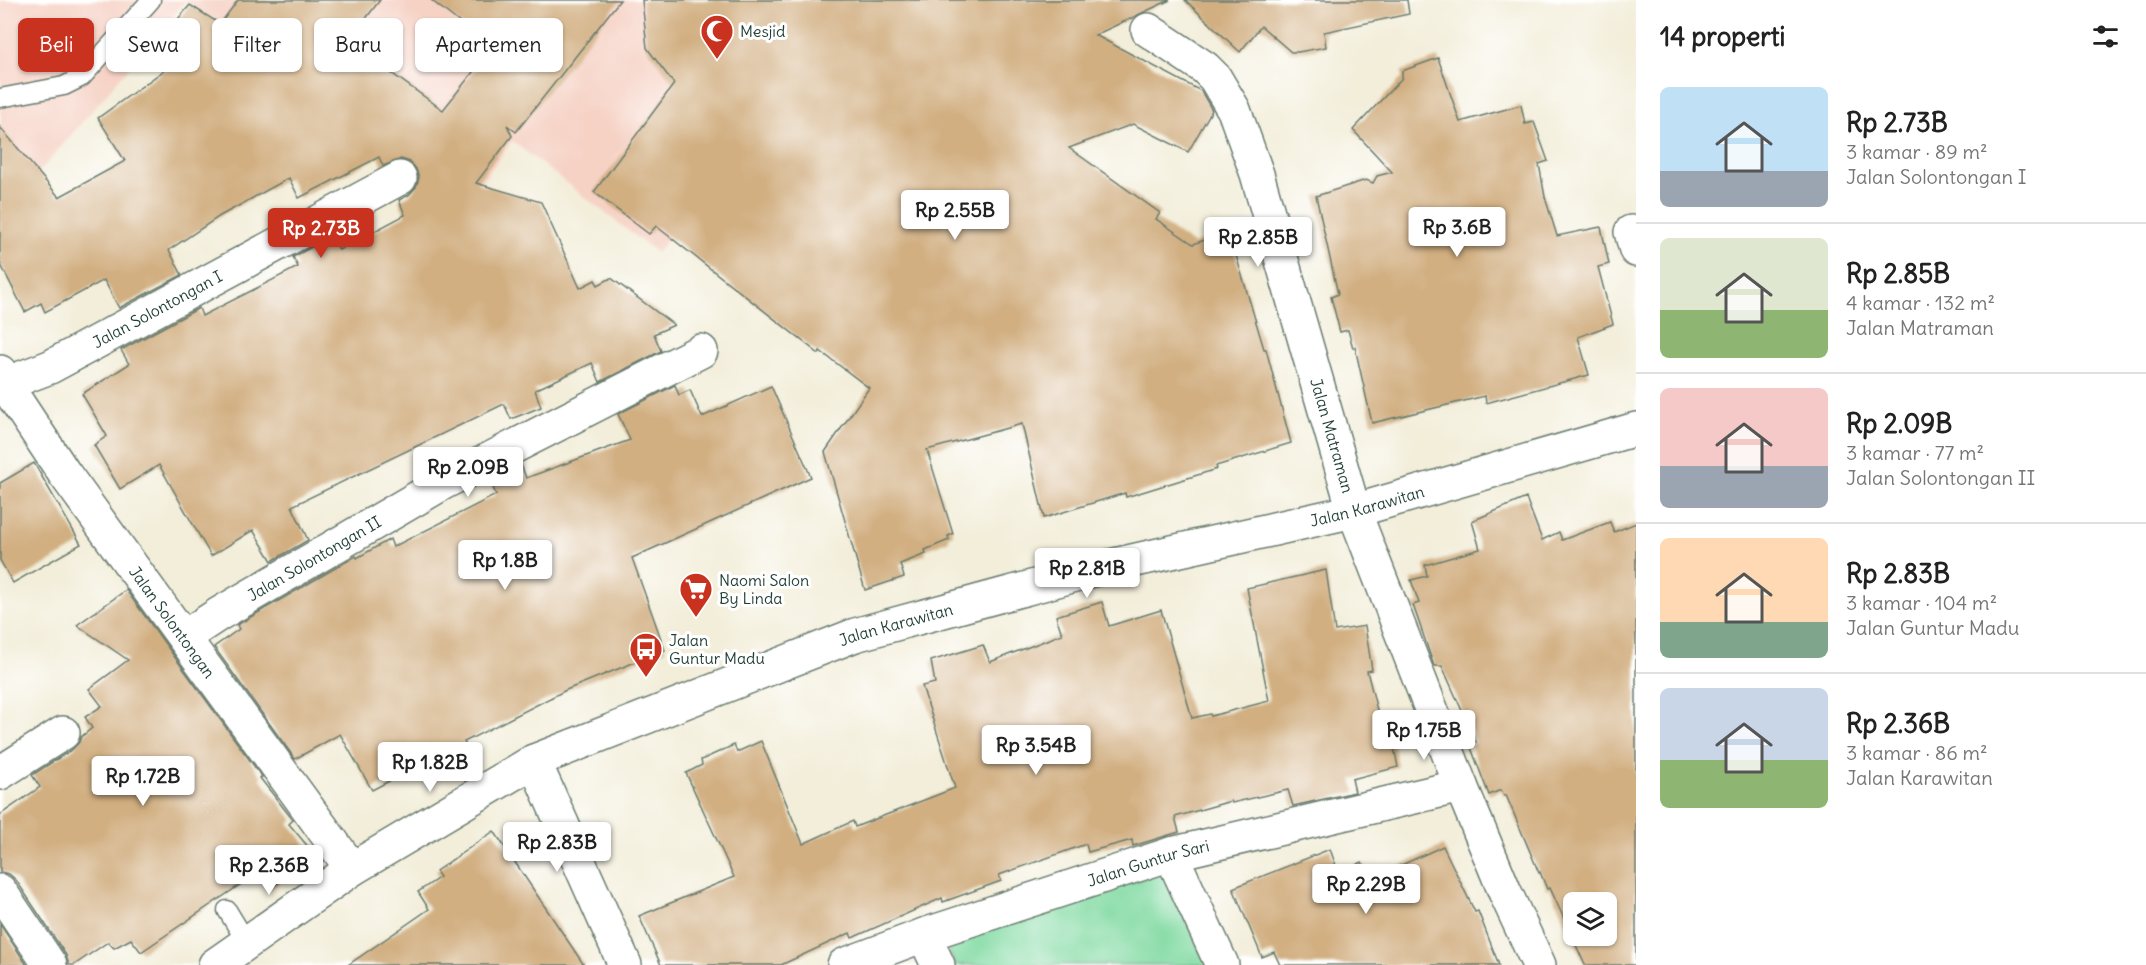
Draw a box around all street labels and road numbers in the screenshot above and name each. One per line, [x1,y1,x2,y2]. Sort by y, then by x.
street label: Jalan Solontongan I [89,266,226,352]
street label: Jalan Matraman [1306,376,1358,495]
street label: Jalan Karawitan [1308,481,1427,531]
street label: Jalan Solontongan II [244,512,385,605]
street label: Jalan Solontongan [125,562,220,682]
street label: Jalan Karawitan [836,599,955,650]
street label: Jalan Guntur Sari [1085,835,1211,891]

